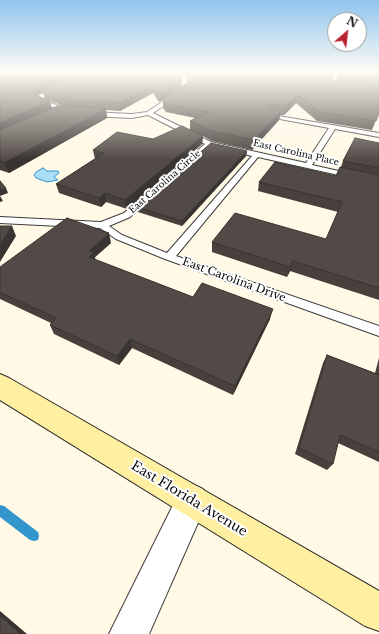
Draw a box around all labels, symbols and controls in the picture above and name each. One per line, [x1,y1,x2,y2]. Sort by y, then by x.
north arrow [327,12,367,52]
text: N [344,14,360,31]
street label: East Carolina Place [252,138,340,168]
street label: East Carolina Circle [127,148,203,216]
street label: East Carolina Drive [180,255,288,305]
street label: East Florida Avenue [128,458,250,540]

